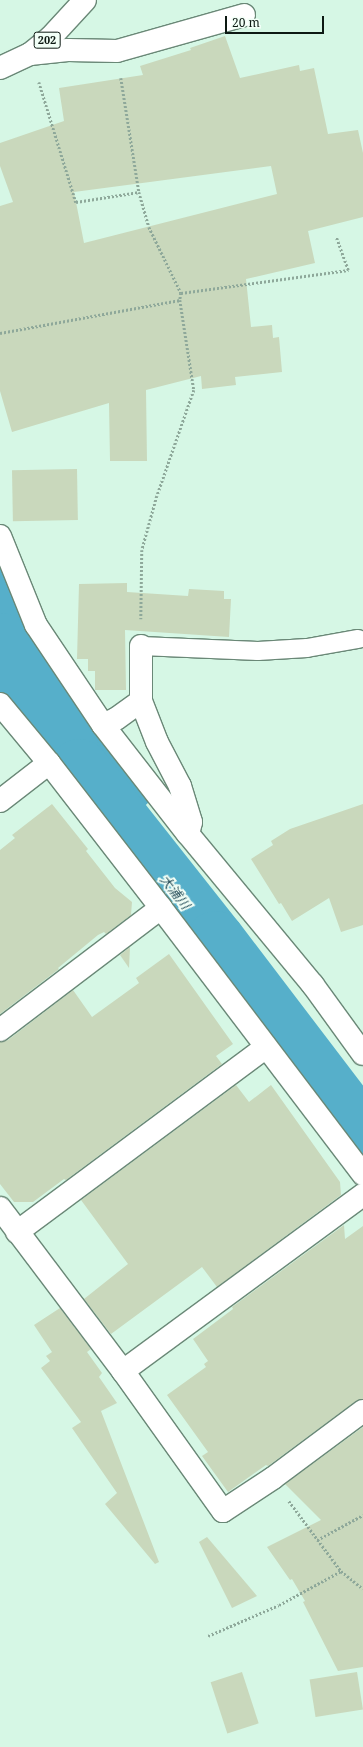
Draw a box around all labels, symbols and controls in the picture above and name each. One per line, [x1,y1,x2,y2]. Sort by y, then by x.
scale bar [227,8,326,34]
text: 20 m [232,14,260,31]
road number: 202 [33,31,61,49]
water label: 大浦川 [157,872,193,912]

